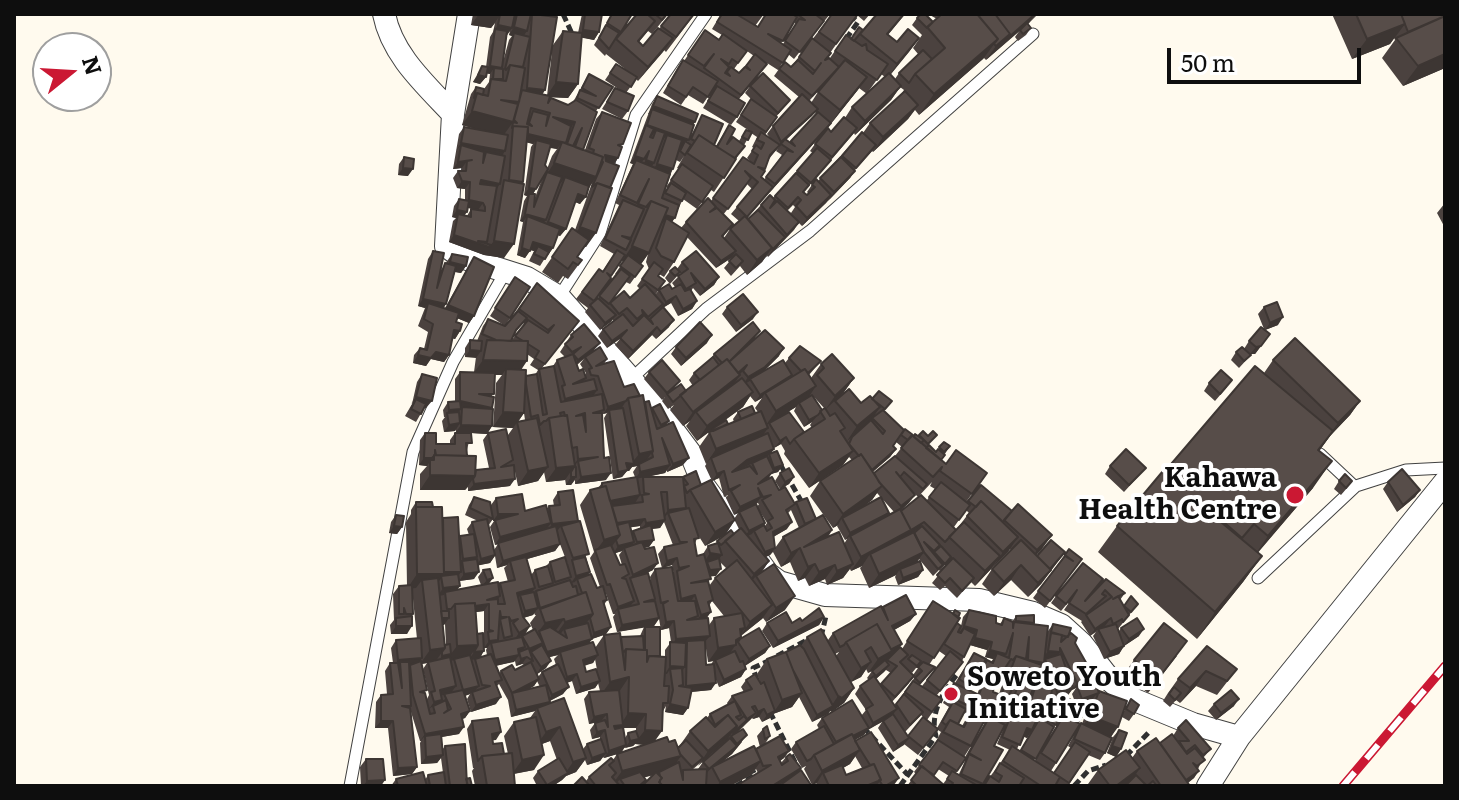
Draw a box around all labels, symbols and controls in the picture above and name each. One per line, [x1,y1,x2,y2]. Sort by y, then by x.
north arrow [32,32,112,112]
scale bar [1171,32,1365,82]
text: 50 m [1181,44,1235,79]
text: N [75,51,112,79]
place label: Kahawa Health Centre [1078,462,1277,528]
marker: Kahawa Health Centre [1284,484,1306,506]
place label: Soweto Youth Initiative [967,661,1162,727]
marker: Soweto Youth Initiative [942,685,960,703]

